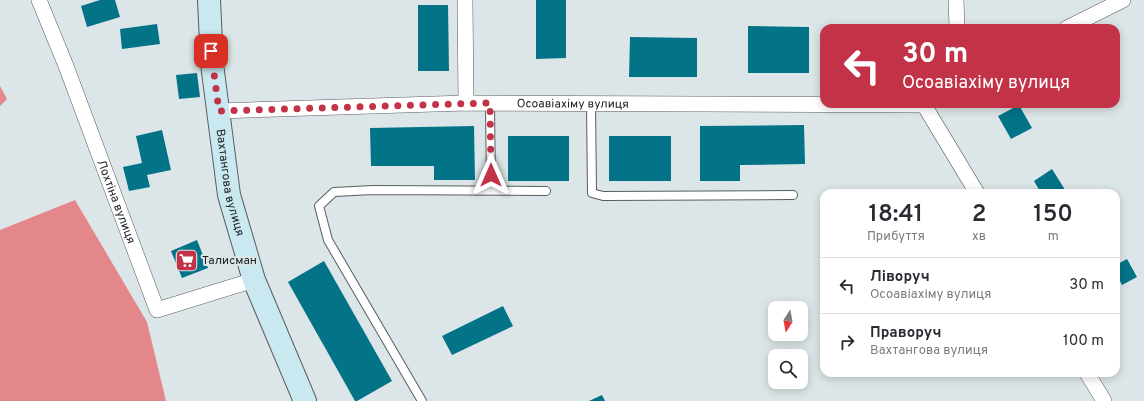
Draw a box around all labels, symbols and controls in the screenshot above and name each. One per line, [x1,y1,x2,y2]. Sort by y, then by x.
pin [194,34,228,68]
text: 30 m [902,37,968,73]
icon: arrive [200,40,222,62]
icon: left [836,40,888,92]
text: Осоавіахіму вулиця [902,72,1070,95]
street label: Осоавіахіму вулиця [517,96,629,113]
street label: Вахтангова вулиця [211,128,248,238]
position arrow [470,154,512,196]
street label: Лохтіна вулиця [93,158,139,246]
text: 18:41 [869,200,923,230]
text: 2 [972,200,986,230]
text: 150 [1033,200,1073,230]
text: Прибуття [867,229,925,245]
text: хв [972,229,986,245]
text: m [1048,229,1059,245]
supermarket icon: Талисман [173,247,199,273]
place label: Талисман [202,253,257,269]
text: Ліворуч [870,268,930,287]
icon: left [836,275,858,297]
text: 30 m [1069,276,1104,295]
text: Осоавіахіму вулиця [870,287,991,303]
north arrow [768,301,808,341]
map controls [768,301,808,389]
text: Праворуч [870,324,941,343]
icon: right [836,331,858,353]
text: 100 m [1063,332,1104,351]
text: Вахтангова вулиця [870,343,988,359]
button: search [768,349,808,389]

